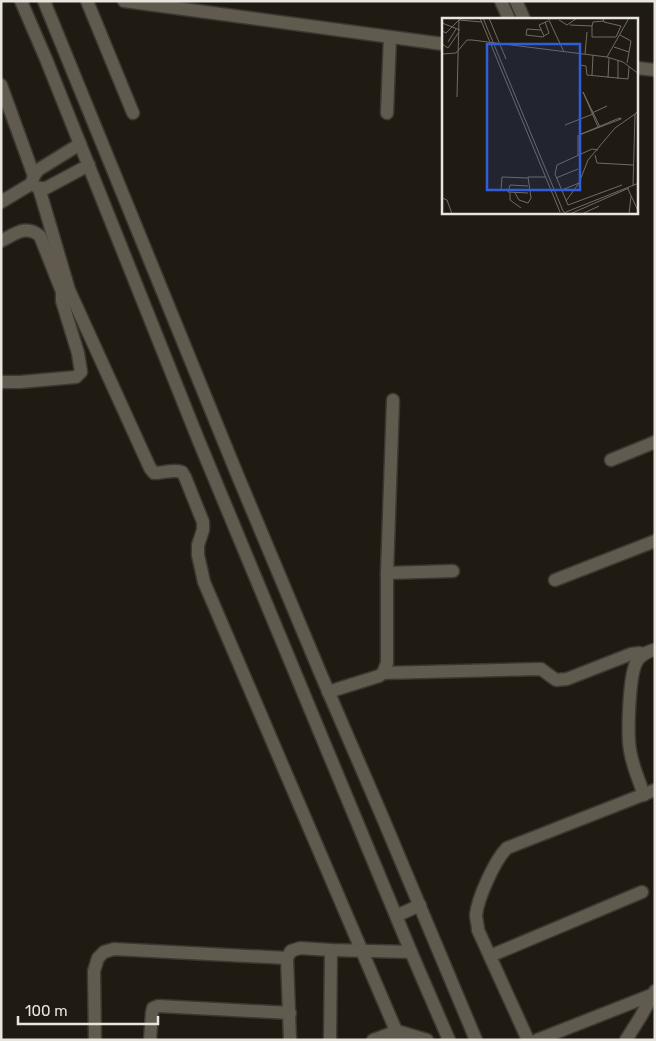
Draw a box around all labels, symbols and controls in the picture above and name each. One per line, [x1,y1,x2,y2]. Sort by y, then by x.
inset map [442,18,638,214]
scale bar [18,994,158,1026]
text: 100 m [25,1002,67,1020]

